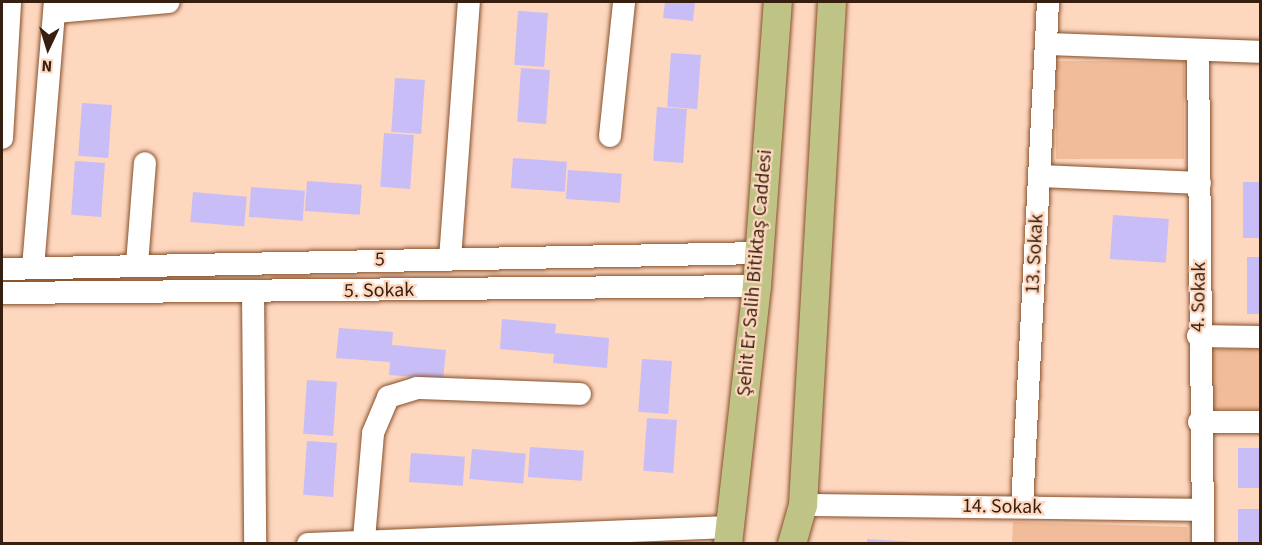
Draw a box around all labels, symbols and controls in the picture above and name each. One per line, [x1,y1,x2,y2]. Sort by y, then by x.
north arrow [18,18,78,78]
text: N [41,55,53,77]
street label: Şehit Er Salih Bitiktaş Caddesi [732,148,778,398]
street label: 13. Sokak [1021,213,1049,295]
street label: 5 [375,248,385,272]
street label: 4. Sokak [1186,262,1212,332]
street label: 5. Sokak [344,278,414,304]
street label: 14. Sokak [962,494,1042,520]

